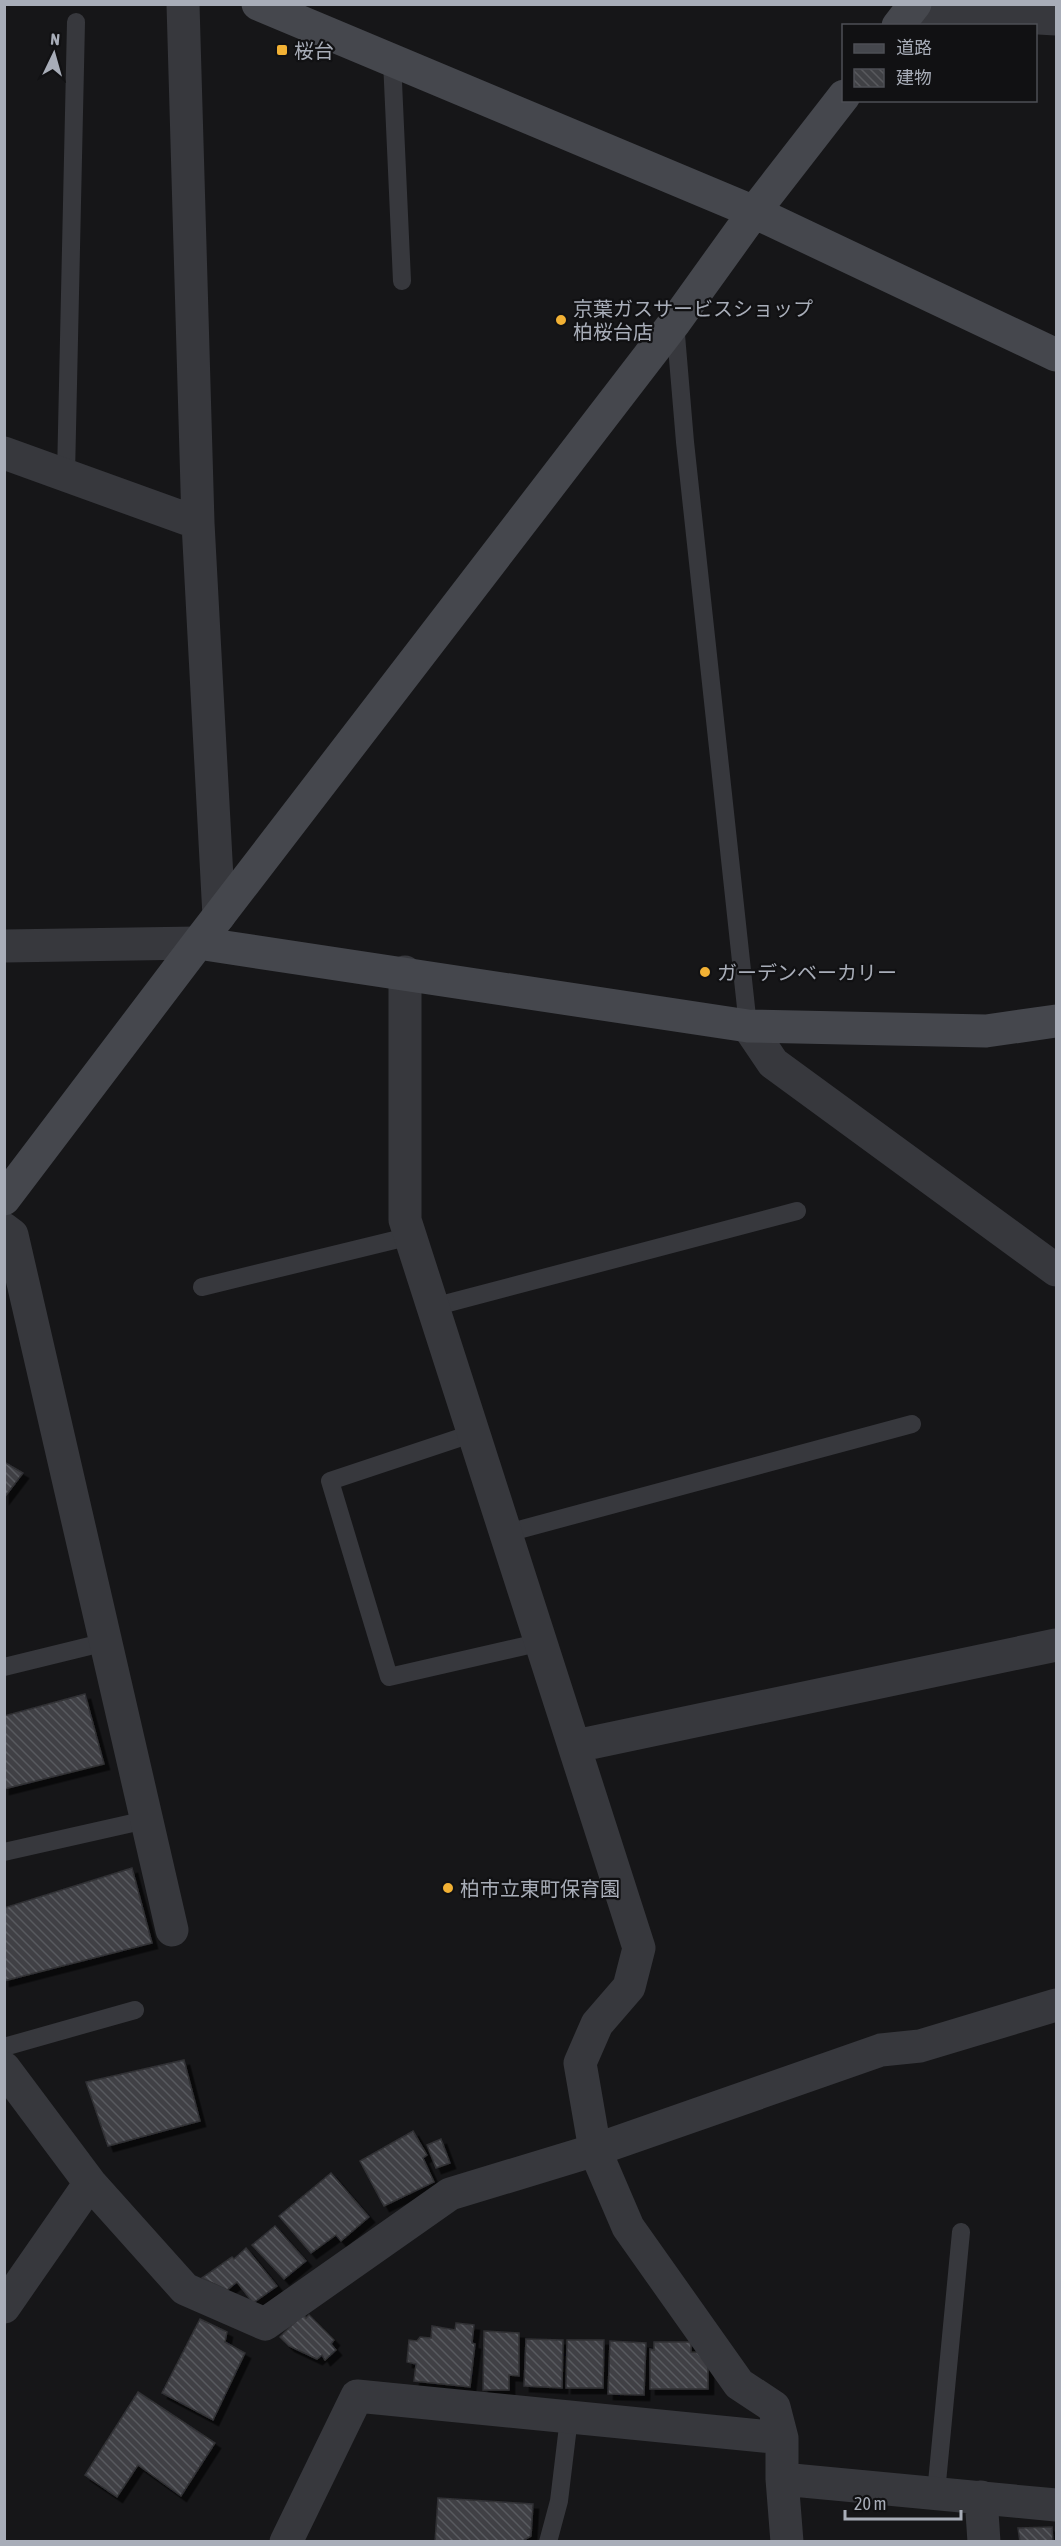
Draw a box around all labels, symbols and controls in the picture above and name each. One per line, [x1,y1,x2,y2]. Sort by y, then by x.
north arrow [24,24,84,84]
legend [842,24,1037,102]
text: N [50,30,61,48]
text: 道路 [896,37,932,58]
place label: 桜台 [294,39,334,62]
marker: 桜台 [275,43,289,57]
text: 建物 [896,67,932,88]
place label: 京葉ガスサービスショップ 柏桜台店 [573,297,813,343]
marker: 京葉ガスサービスショップ 柏桜台店 [554,313,568,327]
place label: ガーデンベーカリー [717,961,897,984]
marker: ガーデンベーカリー [698,965,712,979]
place label: 柏市立東町保育園 [460,1877,620,1900]
marker: 柏市立東町保育園 [441,1881,455,1895]
scale bar [845,2483,960,2521]
text: 20 m [854,2493,886,2514]

